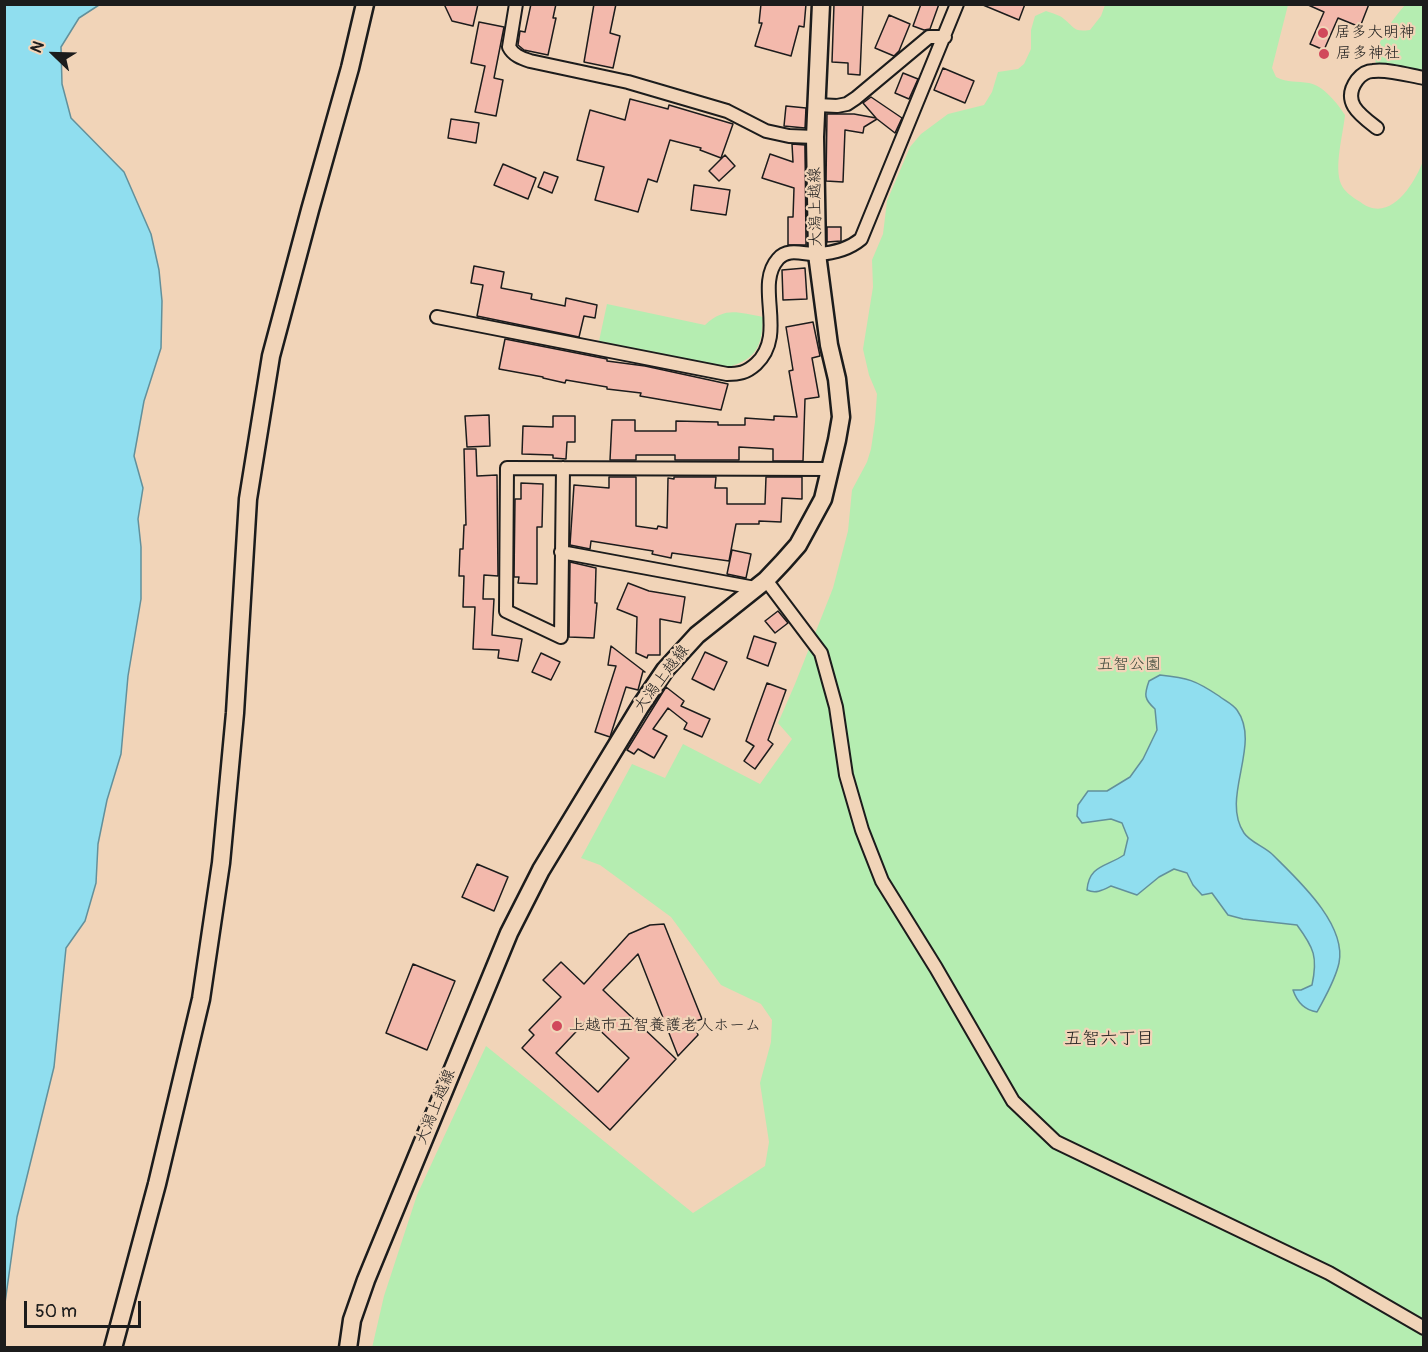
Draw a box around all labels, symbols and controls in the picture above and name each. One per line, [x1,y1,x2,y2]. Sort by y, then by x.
place label: 居多大明神 [1335,23,1415,43]
north arrow [24,24,84,84]
marker: 居多大明神 [1316,26,1330,40]
text: N [26,38,49,56]
place label: 居多神社 [1336,44,1400,64]
marker: 居多神社 [1317,47,1331,61]
street label: 大潟上越線 [806,167,826,247]
street label: 大潟上越線 [630,641,694,717]
park label: 五智公園 [1097,655,1161,675]
place label: 上越市五智養護老人ホーム [569,1016,761,1036]
marker: 上越市五智養護老人ホーム [550,1019,564,1033]
district label: 五智六丁目 [1064,1028,1154,1050]
street label: 大潟上越線 [412,1066,460,1148]
scale bar [27,1289,144,1327]
text: 50 m [35,1300,77,1323]

